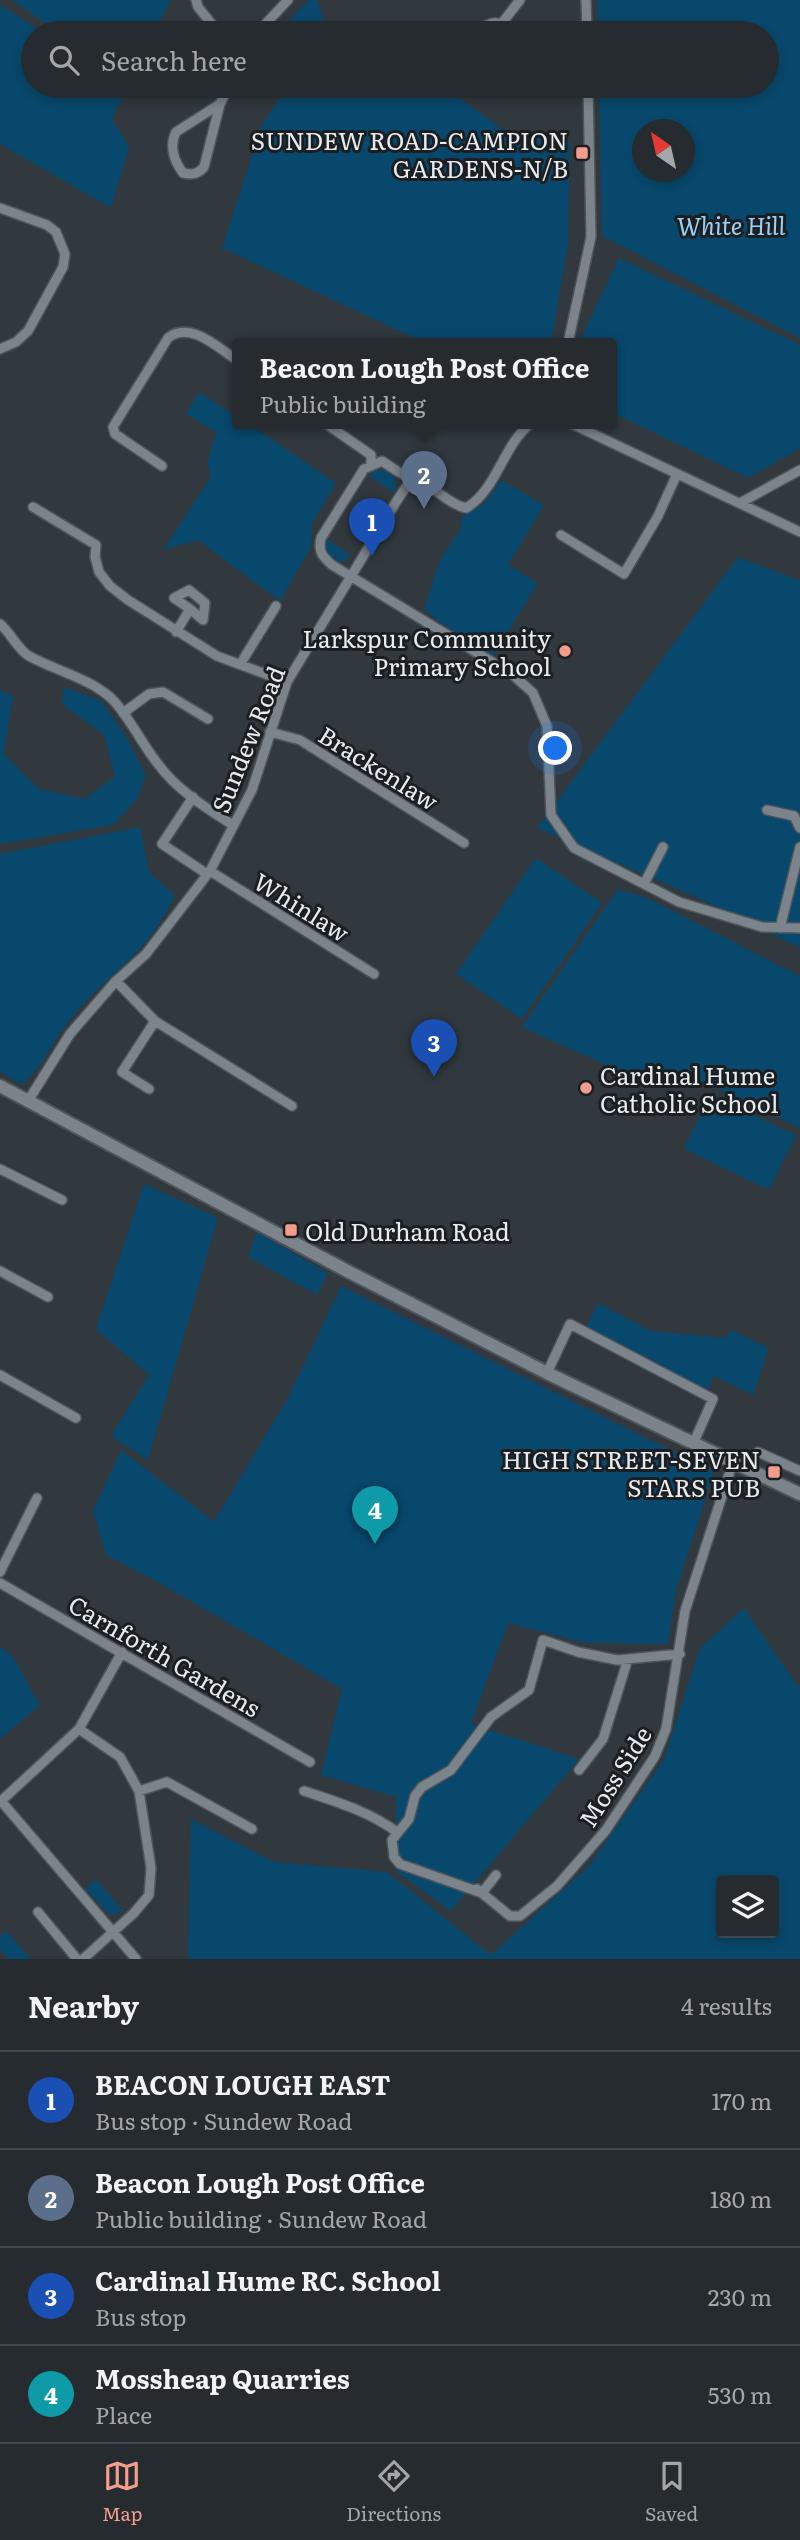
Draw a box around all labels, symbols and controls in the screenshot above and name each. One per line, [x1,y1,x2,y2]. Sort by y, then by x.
search box [21,21,779,98]
text: Search here [101,40,247,79]
icon: search [45,41,83,79]
north arrow [632,119,695,182]
place label: SUNDEW ROAD-CAMPION GARDENS-N/B [251,122,568,185]
marker: SUNDEW ROAD-CAMPION GARDENS-N/B [574,145,590,161]
park label: White Hill [677,207,786,242]
popup [232,338,617,429]
text: Beacon Lough Post Office [259,347,590,386]
text: Public building [259,386,426,420]
pin: 2 [401,451,447,509]
pin: 1 [349,498,395,556]
place label: Larkspur Community Primary School [303,620,551,683]
marker: Larkspur Community Primary School [557,643,573,659]
street label: Sundew Road [202,660,292,818]
street label: Brackenlaw [312,716,446,818]
your location [538,731,572,765]
street label: Whinlaw [247,863,357,949]
pin: 3 [411,1019,457,1077]
place label: Cardinal Hume Catholic School [600,1057,778,1120]
marker: Cardinal Hume Catholic School [578,1080,594,1096]
place label: Old Durham Road [305,1213,510,1248]
marker: Old Durham Road [283,1222,299,1238]
place label: HIGH STREET-SEVEN STARS PUB [502,1441,760,1504]
marker: HIGH STREET-SEVEN STARS PUB [766,1464,782,1480]
pin: 4 [352,1486,398,1544]
street label: Carnforth Gardens [63,1586,267,1724]
street label: Moss Side [569,1719,659,1833]
map controls [716,1875,779,1938]
button: layers [716,1875,779,1938]
text: Nearby [28,1983,139,2027]
text: 4 results [681,1988,772,2022]
text: BEACON LOUGH EAST [95,2064,391,2103]
text: 1 [46,2083,56,2117]
text: 170 m [711,2083,772,2117]
text: Bus stop · Sundew Road [95,2103,352,2137]
text: Beacon Lough Post Office [95,2162,425,2201]
text: 2 [45,2181,57,2215]
text: 180 m [710,2181,772,2215]
text: Public building · Sundew Road [95,2201,427,2235]
text: Cardinal Hume RC. School [95,2260,441,2299]
text: 3 [45,2279,57,2313]
text: 230 m [708,2279,772,2313]
text: Bus stop [95,2299,187,2333]
text: Mossheap Quarries [95,2358,350,2397]
text: 4 [44,2377,58,2411]
text: 530 m [708,2377,772,2411]
text: Place [95,2397,152,2431]
tab: Map [102,2457,142,2527]
tab: Directions [346,2457,441,2527]
tab: Saved [645,2457,698,2527]

